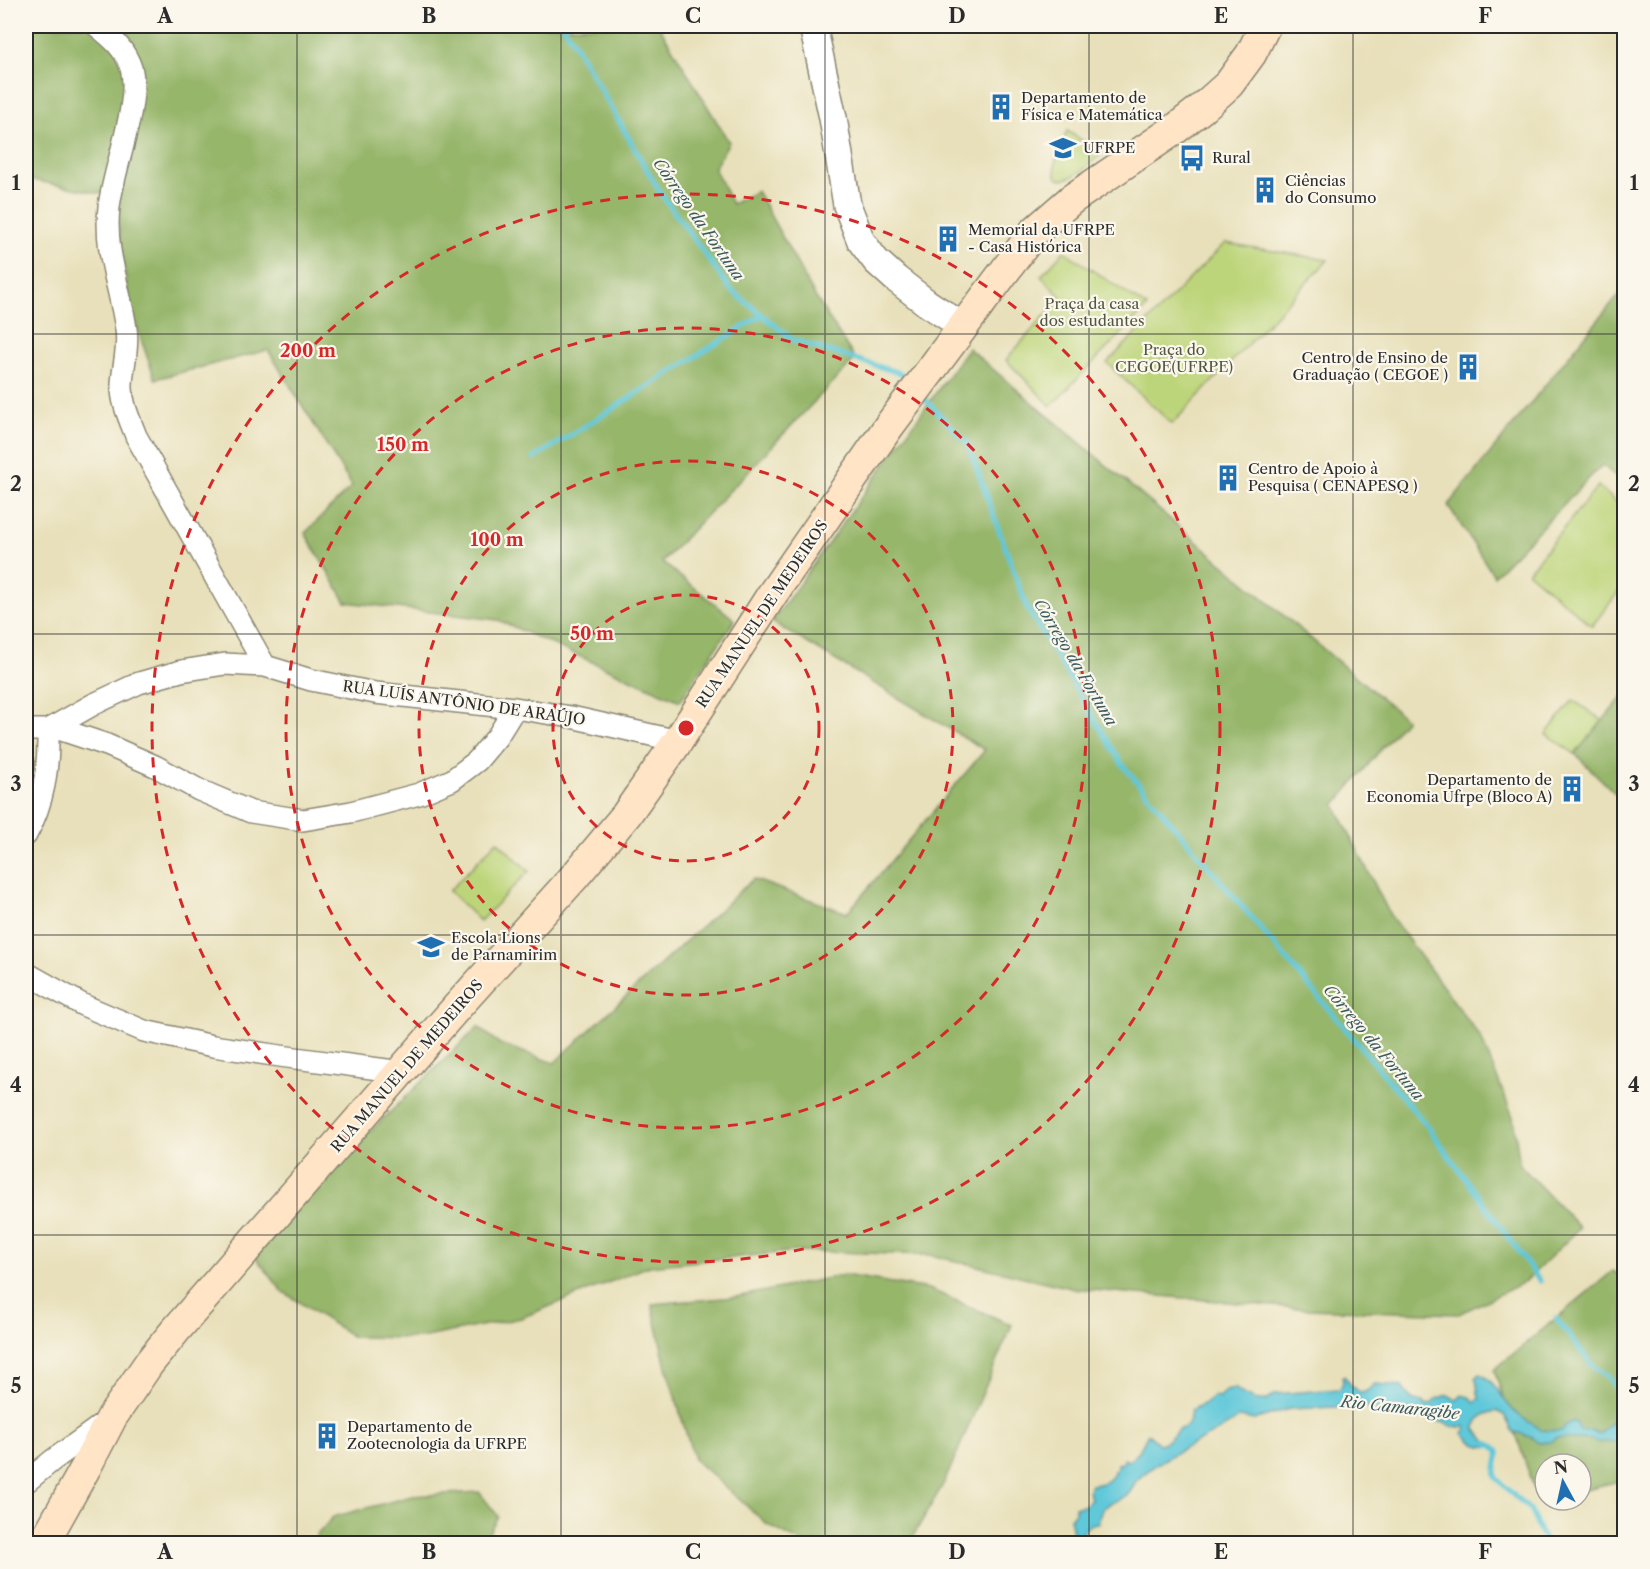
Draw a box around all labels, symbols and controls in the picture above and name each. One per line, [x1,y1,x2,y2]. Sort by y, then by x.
text: A [156,4,173,28]
text: B [422,4,437,28]
text: C [685,4,701,28]
text: D [948,4,966,28]
text: E [1214,4,1228,28]
text: F [1478,4,1492,28]
place label: Departamento de Física e Matemática [1021,88,1163,124]
building icon: Departamento de Física e Matemática [986,92,1016,122]
school or university icon: UFRPE [1048,133,1078,163]
place label: UFRPE [1083,138,1135,157]
bus stop icon: Rural [1177,143,1207,173]
place label: Rural [1212,148,1251,167]
water label: Córrego da Fortuna [649,154,749,285]
text: 1 [12,171,21,195]
place label: Ciências do Consumo [1285,171,1376,207]
text: 1 [1630,171,1639,195]
building icon: Ciências do Consumo [1250,175,1280,205]
place label: Memorial da UFRPE - Casa Histórica [968,220,1115,256]
building icon: Memorial da UFRPE - Casa Histórica [933,224,963,254]
park label: Praça da casa dos estudantes [1040,294,1144,330]
text: 200 m [280,340,336,362]
park label: Praça do CEGOE(UFRPE) [1115,340,1233,376]
place label: Centro de Ensino de Graduação ( CEGOE ) [1293,348,1448,384]
building icon: Centro de Ensino de Graduação ( CEGOE ) [1453,352,1483,382]
text: 150 m [377,434,429,456]
place label: Centro de Apoio à Pesquisa ( CENAPESQ ) [1248,459,1418,495]
building icon: Centro de Apoio à Pesquisa ( CENAPESQ ) [1213,463,1243,493]
text: 2 [10,472,22,496]
text: 2 [1628,472,1640,496]
street label: RUA MANUEL DE MEDEIROS [692,516,832,711]
text: 100 m [470,529,524,551]
water label: Córrego da Fortuna [1030,595,1122,730]
text: 50 m [570,623,614,645]
street label: RUA LUÍS ANTÔNIO DE ARAÚJO [342,676,587,729]
centre of rings [676,718,696,738]
place label: Departamento de Economia Ufrpe (Bloco A) [1366,770,1552,806]
text: 3 [10,772,22,796]
text: 3 [1628,772,1640,796]
building icon: Departamento de Economia Ufrpe (Bloco A) [1557,774,1587,804]
place label: Escola Lions de Parnamirim [451,928,557,964]
school or university icon: Escola Lions de Parnamirim [416,932,446,962]
street label: RUA MANUEL DE MEDEIROS [326,975,487,1156]
water label: Córrego da Fortuna [1320,980,1429,1104]
text: 4 [10,1073,22,1097]
text: 4 [1628,1073,1640,1097]
text: 5 [10,1374,22,1398]
text: 5 [1628,1374,1640,1398]
water label: Rio Camaragibe [1338,1391,1462,1423]
place label: Departamento de Zootecnologia da UFRPE [347,1417,527,1453]
building icon: Departamento de Zootecnologia da UFRPE [312,1421,342,1451]
north arrow [1533,1452,1593,1512]
text: N [1553,1456,1569,1478]
text: A [156,1540,173,1564]
text: B [422,1540,437,1564]
text: C [685,1540,701,1564]
text: D [948,1540,966,1564]
text: E [1214,1540,1228,1564]
text: F [1478,1540,1492,1564]

